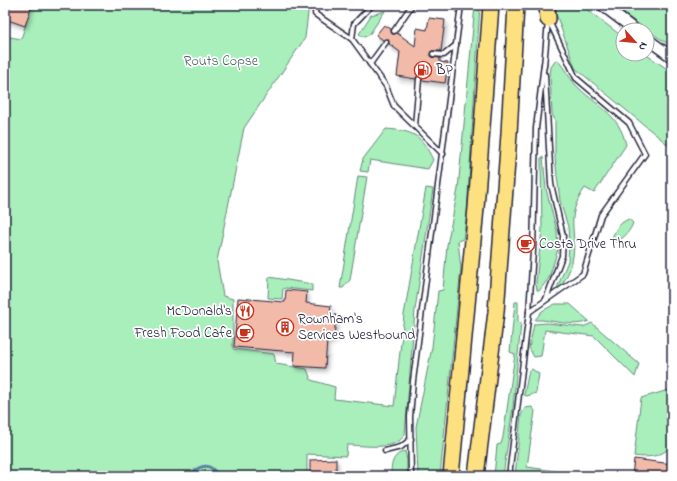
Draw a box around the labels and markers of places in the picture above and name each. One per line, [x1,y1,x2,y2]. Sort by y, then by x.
fuel station icon: BP [413,60,433,80]
place label: BP [435,60,453,81]
cafe icon: Costa Drive Thru [516,234,536,254]
place label: Costa Drive Thru [539,234,637,255]
place label: McDonald's [166,301,232,322]
restaurant icon: McDonald's [235,301,255,321]
place label: Rownham's Services Westbound [298,309,415,346]
building icon: Rownham's Services Westbound [275,317,295,337]
place label: Fresh Food Cafe [133,323,233,344]
cafe icon: Fresh Food Cafe [235,323,255,343]

